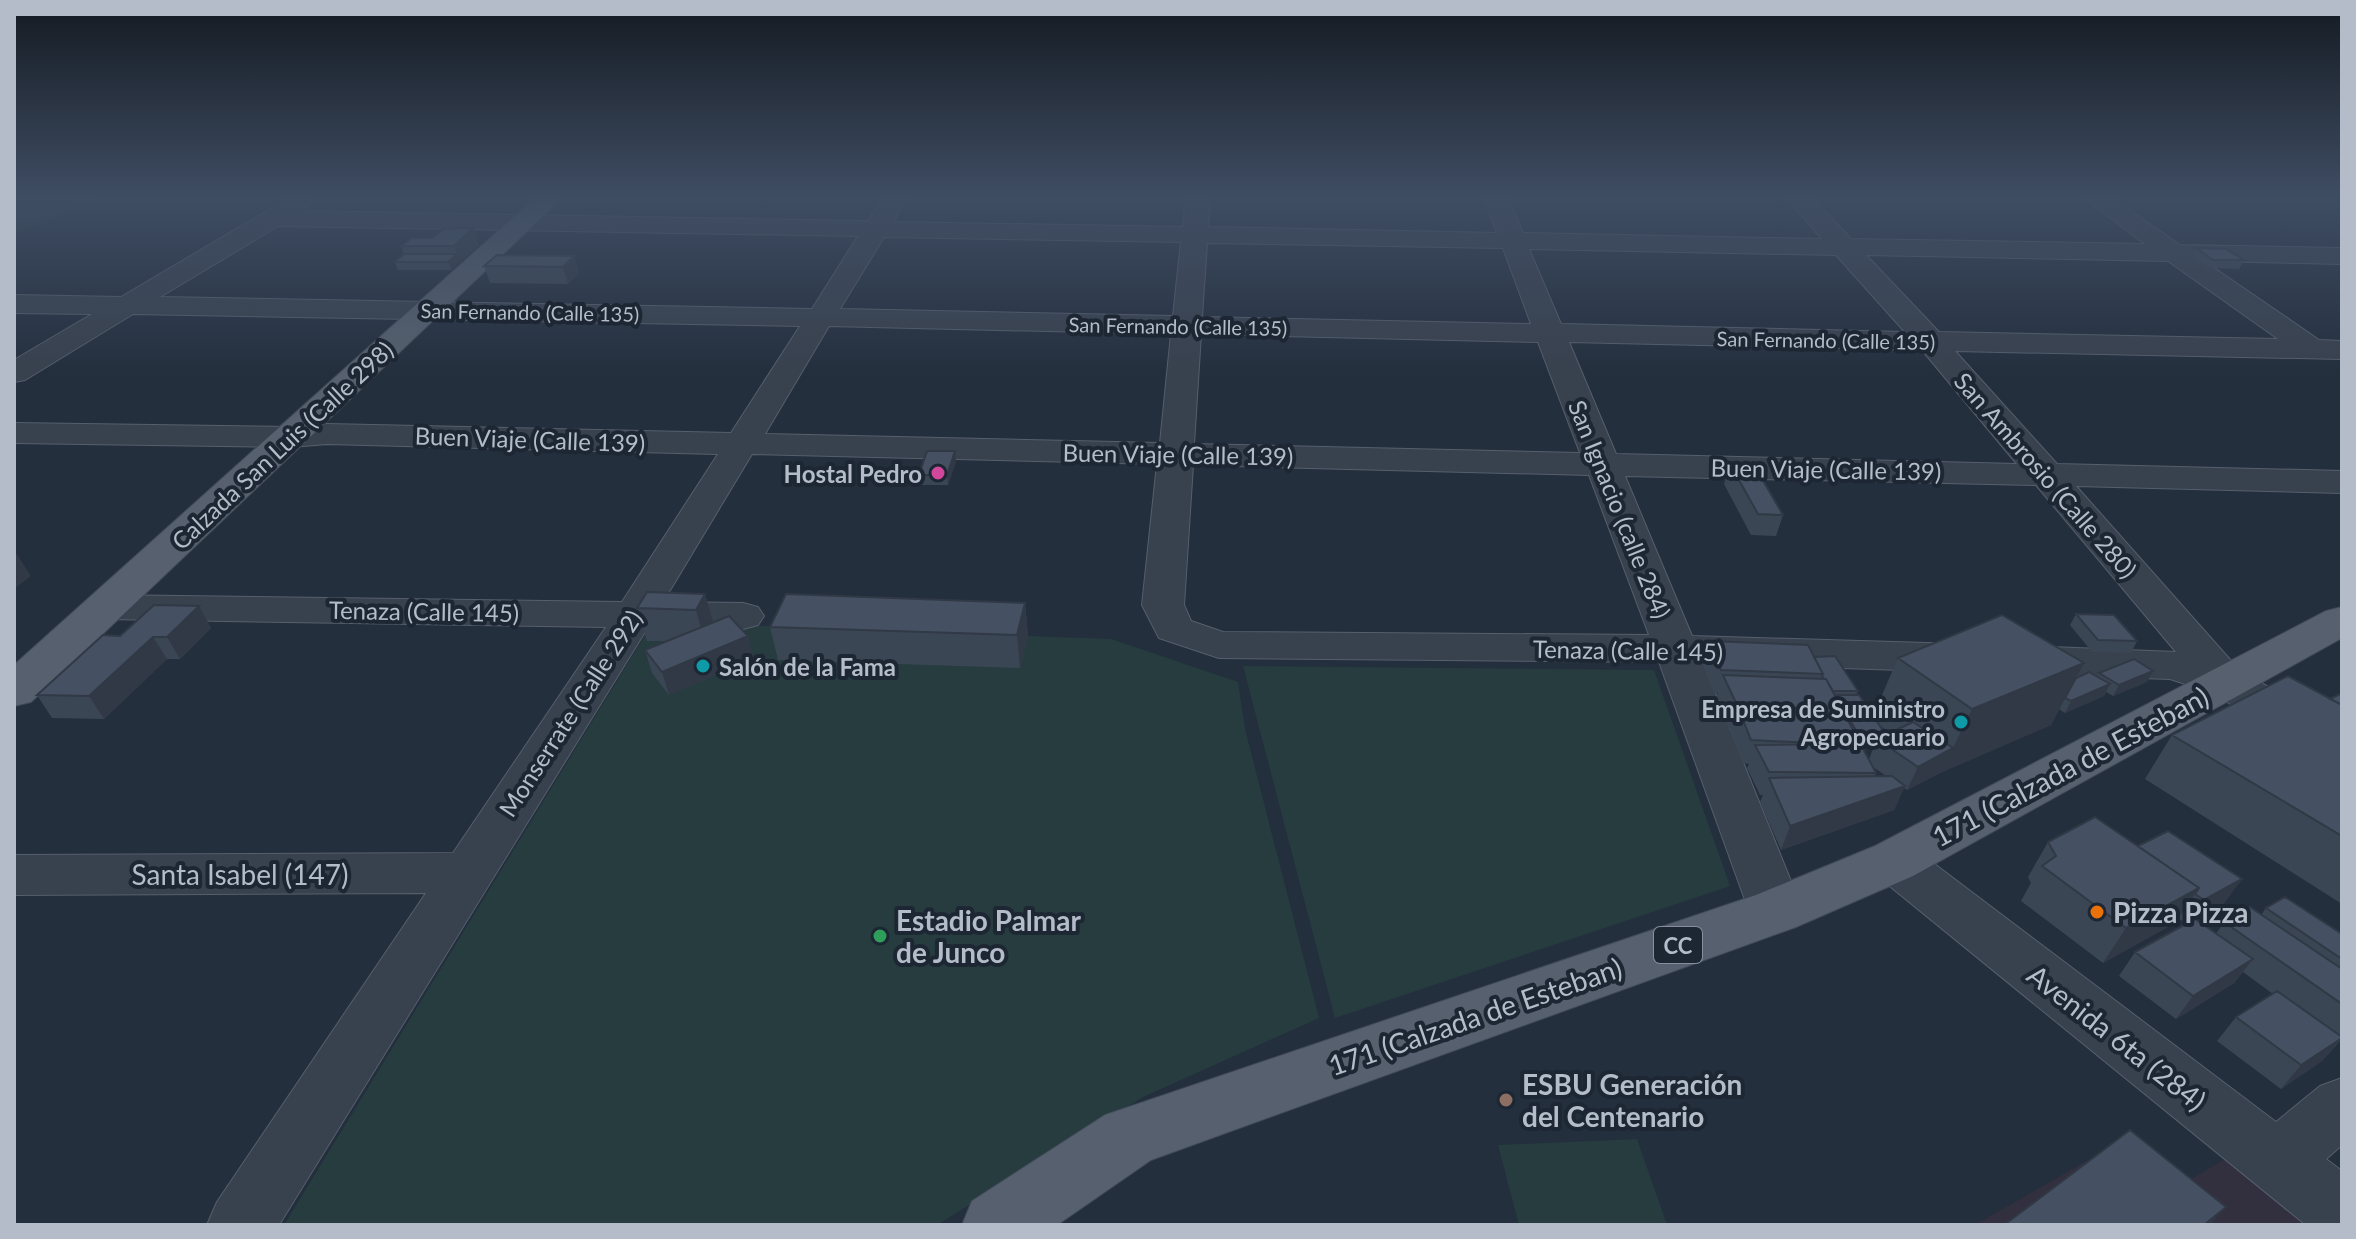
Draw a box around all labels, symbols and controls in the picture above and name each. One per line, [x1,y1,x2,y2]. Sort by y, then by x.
street label: San Fernando (Calle 135) [420,298,640,326]
street label: San Fernando (Calle 135) [1068,312,1288,340]
street label: San Fernando (Calle 135) [1716,326,1936,354]
street label: Calzada San Luis (Calle 298) [165,335,399,555]
street label: San Ambrosio (Calle 280) [1949,366,2143,584]
street label: San Ignacio (calle 284) [1563,396,1677,622]
street label: Buen Viaje (Calle 139) [414,420,646,458]
street label: Buen Viaje (Calle 139) [1062,437,1294,471]
street label: Buen Viaje (Calle 139) [1710,452,1942,486]
place label: Hostal Pedro [784,459,922,488]
marker: Hostal Pedro [929,464,947,482]
street label: Tenaza (Calle 145) [329,595,519,627]
street label: Monserrate (Calle 292) [492,604,648,822]
street label: Tenaza (Calle 145) [1533,634,1723,666]
place label: Salón de la Fama [719,652,896,681]
marker: Salón de la Fama [694,657,712,675]
street label: 171 (Calzada de Esteban) [1926,679,2214,853]
place label: Empresa de Suministro Agropecuario [1701,694,1945,751]
marker: Empresa de Suministro Agropecuario [1952,713,1970,731]
street label: Santa Isabel (147) [132,857,348,891]
place label: Pizza Pizza [2113,895,2249,929]
place label: Estadio Palmar de Junco [896,903,1081,969]
marker: Pizza Pizza [2088,903,2106,921]
marker: Estadio Palmar de Junco [871,927,889,945]
road number: CC [1654,927,1702,963]
street label: 171 (Calzada de Esteban) [1324,950,1626,1082]
street label: Avenida 6ta (284) [2021,957,2213,1117]
place label: ESBU Generación del Centenario [1522,1067,1742,1133]
marker: ESBU Generación del Centenario [1497,1091,1515,1109]

